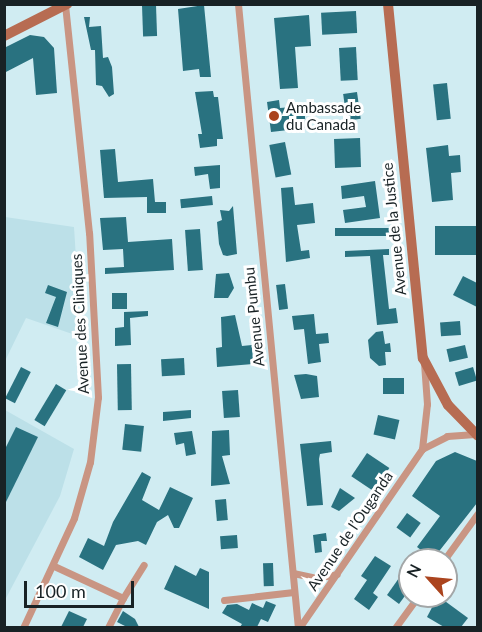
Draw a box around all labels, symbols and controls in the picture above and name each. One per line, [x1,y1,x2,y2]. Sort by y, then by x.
place label: Ambassade du Canada [286,98,361,133]
marker: Ambassade du Canada [267,109,281,123]
street label: Avenue de la Justice [378,162,410,296]
street label: Avenue des Cliniques [67,253,93,395]
street label: Avenue Pumbu [240,266,268,368]
street label: Avenue de l’Ouganda [303,468,397,594]
north arrow [398,548,458,608]
text: N [402,561,425,580]
scale bar [27,569,136,607]
text: 100 m [35,580,86,602]

